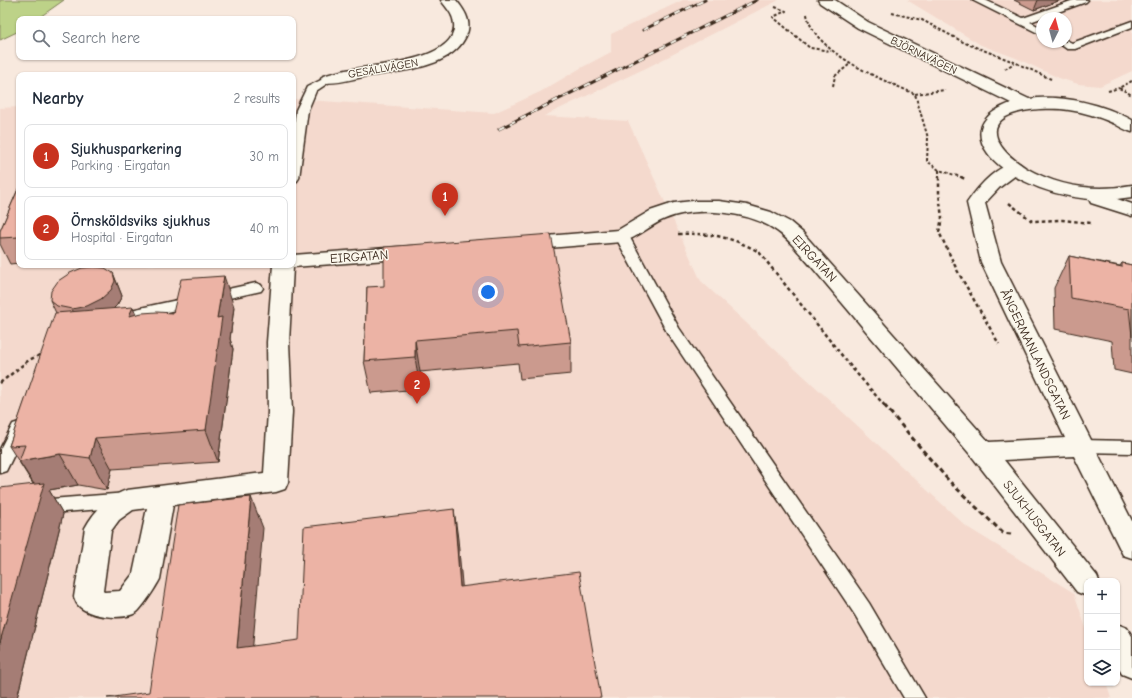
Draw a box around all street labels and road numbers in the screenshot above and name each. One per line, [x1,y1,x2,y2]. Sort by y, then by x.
street label: BJÖRNAVÄGEN [888,34,959,77]
street label: GESÄLLVÄGEN [347,56,419,81]
street label: EIRGATAN [789,232,840,285]
street label: EIRGATAN [329,247,389,266]
street label: ÅNGERMANLANDSGATAN [997,286,1075,422]
street label: SJUKHUSGATAN [1000,477,1069,559]

